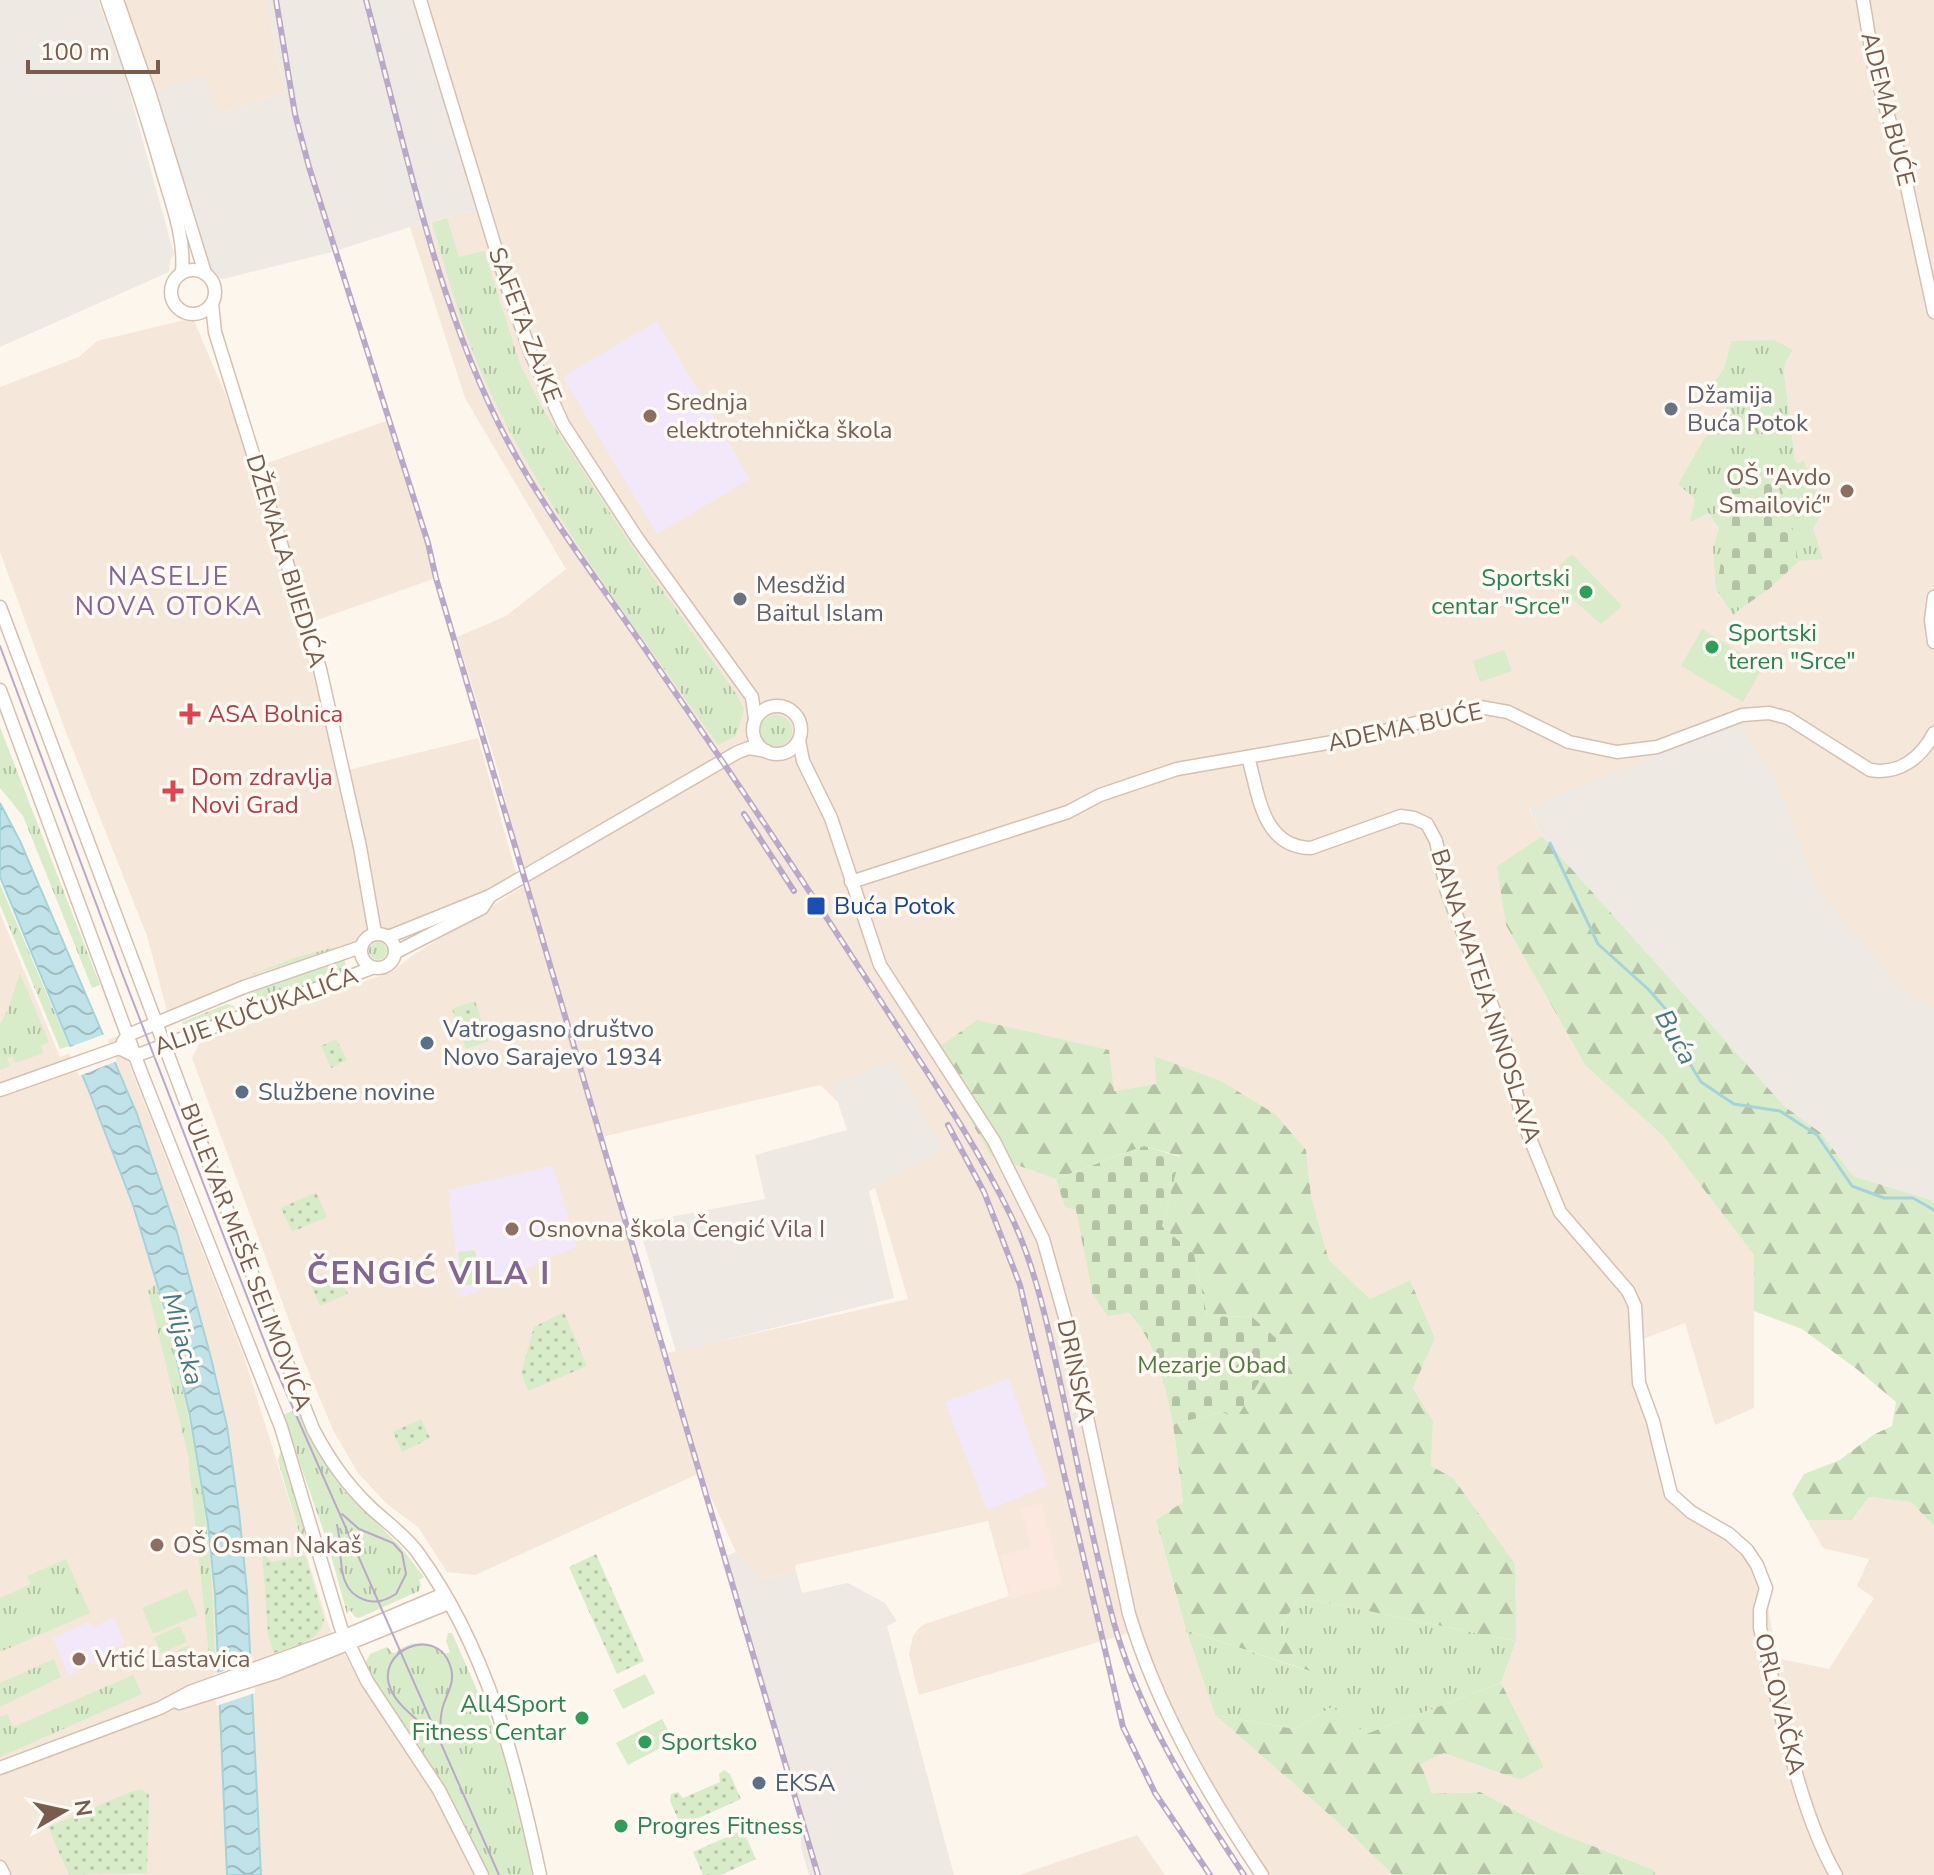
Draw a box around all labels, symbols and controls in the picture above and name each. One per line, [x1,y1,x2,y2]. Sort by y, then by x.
scale bar [28,24,158,74]
street label: ADEMA BUĆE [1853,29,1923,189]
text: 100 m [40,36,110,68]
street label: SAFETA ZAJKE [481,243,569,407]
place label: Džamija Buća Potok [1687,379,1809,439]
place label: Srednja elektrotehnička škola [666,386,892,446]
marker: Džamija Buća Potok [1662,400,1680,418]
marker: Srednja elektrotehnička škola [641,407,659,425]
street label: DŽEMALA BIJEDIĆA [238,451,334,672]
place label: OŠ "Avdo Smailović" [1719,461,1831,521]
marker: OŠ "Avdo Smailović" [1838,482,1856,500]
district label: NASELJE NOVA OTOKA [75,559,263,624]
place label: Sportski centar "Srce" [1431,562,1570,622]
place label: Mesdžid Baitul Islam [756,569,884,629]
marker: Sportski centar "Srce" [1577,583,1595,601]
marker: Mesdžid Baitul Islam [731,590,749,608]
place label: Sportski teren "Srce" [1728,617,1856,677]
marker: Sportski teren "Srce" [1703,638,1721,656]
street label: ADEMA BUĆE [1325,695,1485,759]
place label: ASA Bolnica [208,698,343,730]
marker: ASA Bolnica [179,703,201,725]
place label: Dom zdravlja Novi Grad [191,761,333,821]
marker: Dom zdravlja Novi Grad [162,780,184,802]
street label: BANA MATEJA NINOSLAVA [1423,845,1549,1148]
place label: Buća Potok [834,890,956,922]
marker: Buća Potok [805,895,827,917]
street label: ALIJE KUČUKALIĆA [150,959,363,1063]
water label: Buća [1647,1003,1705,1071]
place label: Vatrogasno društvo Novo Sarajevo 1934 [442,1013,662,1073]
marker: Vatrogasno društvo Novo Sarajevo 1934 [418,1034,436,1052]
place label: Službene novine [258,1076,435,1108]
marker: Službene novine [233,1083,251,1101]
street label: BULEVAR MEŠE SELIMOVIĆA [172,1099,320,1416]
place label: Osnovna škola Čengić Vila I [528,1213,825,1245]
marker: Osnovna škola Čengić Vila I [503,1220,521,1238]
district label: ČENGIĆ VILA I [307,1252,551,1295]
water label: Miljacka [154,1289,212,1389]
street label: DRINSKA [1049,1317,1103,1426]
park label: Mezarje Obad [1137,1349,1287,1381]
place label: OŠ Osman Nakaš [173,1529,362,1561]
marker: OŠ Osman Nakaš [148,1536,166,1554]
street label: ORLOVAČKA [1747,1630,1813,1779]
place label: Vrtić Lastavica [94,1643,251,1675]
marker: Vrtić Lastavica [70,1650,88,1668]
place label: All4Sport Fitness Centar [412,1688,567,1748]
marker: All4Sport Fitness Centar [573,1709,591,1727]
place label: Sportsko [661,1726,757,1758]
marker: Sportsko [636,1733,654,1751]
place label: EKSA [775,1767,836,1799]
north arrow [24,1771,104,1851]
marker: EKSA [750,1774,768,1792]
text: N [67,1798,99,1819]
place label: Progres Fitness [637,1810,803,1842]
marker: Progres Fitness [612,1817,630,1835]

